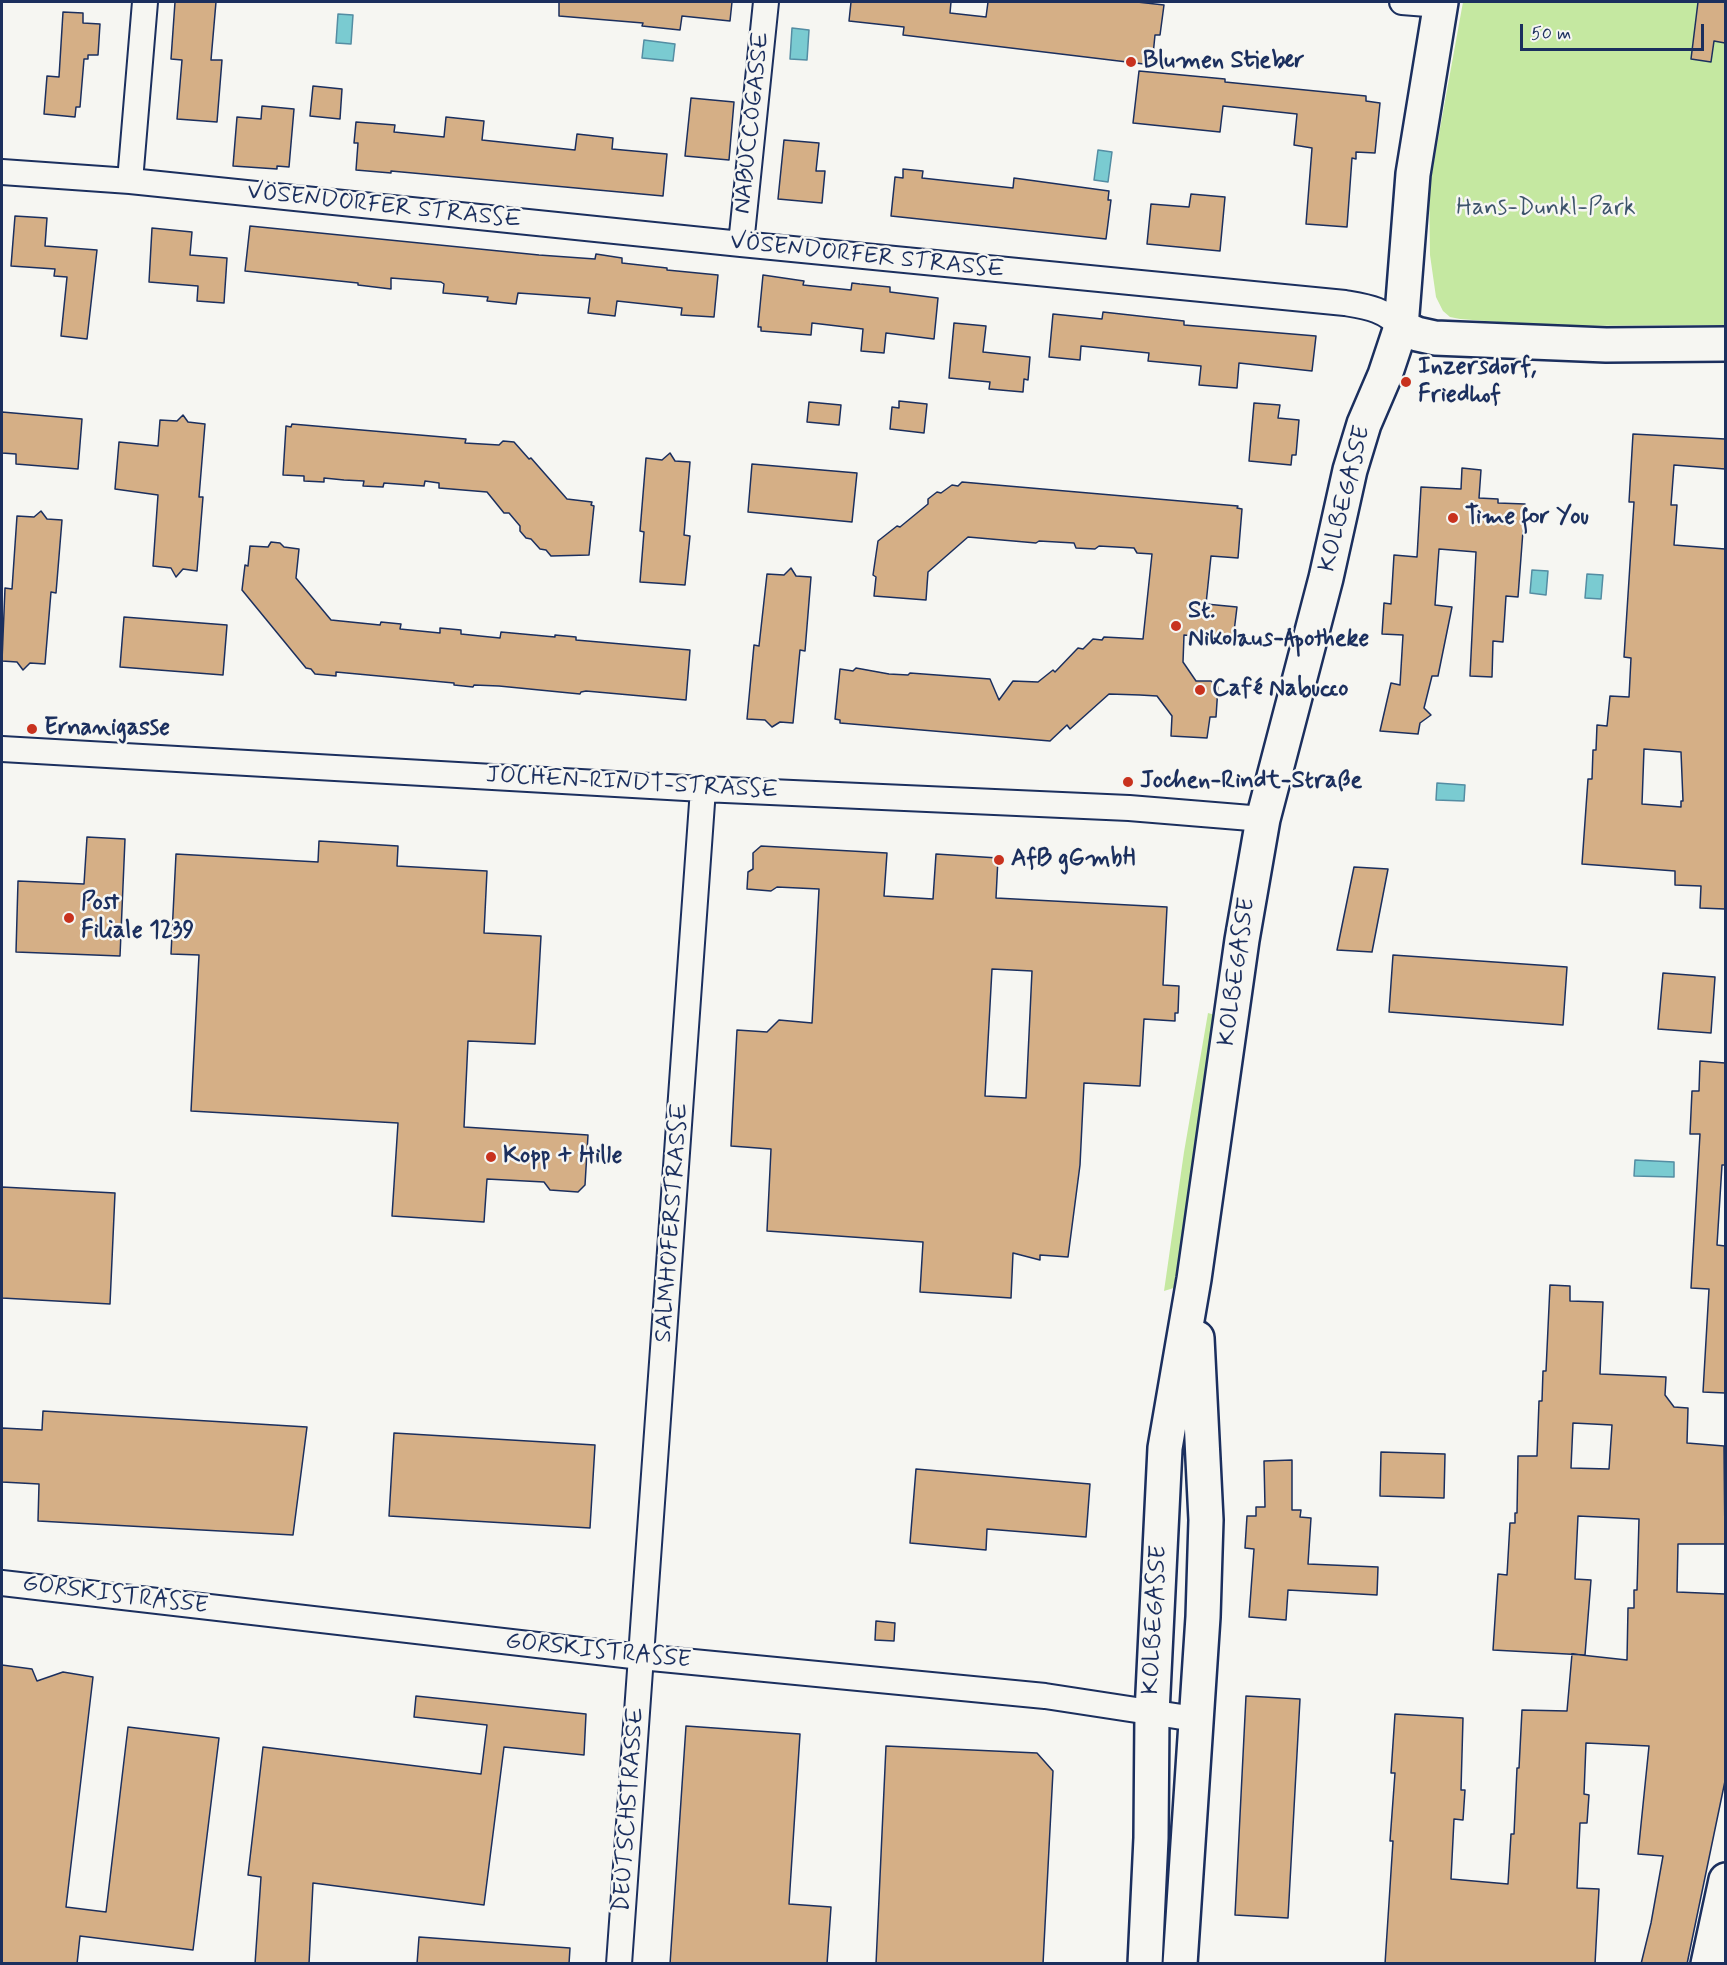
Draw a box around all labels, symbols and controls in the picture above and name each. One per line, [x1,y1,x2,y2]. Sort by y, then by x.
scale bar [1523,12,1708,50]
text: 50 m [1531,22,1571,46]
street label: NABUCCOGASSE [729,31,777,215]
place label: Blumen Stieber [1143,48,1304,76]
marker: Blumen Stieber [1124,55,1138,69]
street label: VÖSENDORFER STRASSE [246,178,522,236]
park label: Hans-Dunkl-Park [1456,195,1636,223]
street label: VÖSENDORFER STRASSE [729,228,1005,286]
place label: Inzersdorf, Friedhof [1418,354,1536,410]
marker: Inzersdorf, Friedhof [1399,375,1413,389]
street label: KOLBEGASSE [1314,423,1378,575]
place label: Time for You [1465,504,1589,532]
marker: Time for You [1446,511,1460,525]
place label: St. Nikolaus-Apotheke [1188,598,1369,654]
marker: St. Nikolaus-Apotheke [1169,619,1183,633]
place label: Café Nabucco [1212,676,1349,704]
marker: Café Nabucco [1193,683,1207,697]
place label: Ernanigasse [44,715,170,743]
marker: Ernanigasse [25,722,39,736]
street label: JOCHEN-RINDT-STRASSE [485,762,779,806]
place label: Jochen-Rindt-Straße [1140,768,1362,796]
marker: Jochen-Rindt-Straße [1121,775,1135,789]
place label: AfB gGmbH [1011,846,1136,874]
marker: AfB gGmbH [992,853,1006,867]
place label: Post Filiale 1239 [81,890,194,946]
street label: KOLBEGASSE [1213,896,1263,1048]
marker: Post Filiale 1239 [62,911,76,925]
street label: SALMHOFERSTRASSE [650,1102,696,1344]
place label: Kopp + Hille [503,1143,623,1171]
marker: Kopp + Hille [484,1150,498,1164]
street label: KOLBEGASSE [1138,1545,1174,1695]
street label: GORSKISTRASSE [21,1570,209,1622]
street label: GORSKISTRASSE [504,1628,692,1676]
street label: DEUTSCHSTRASSE [608,1706,652,1914]

